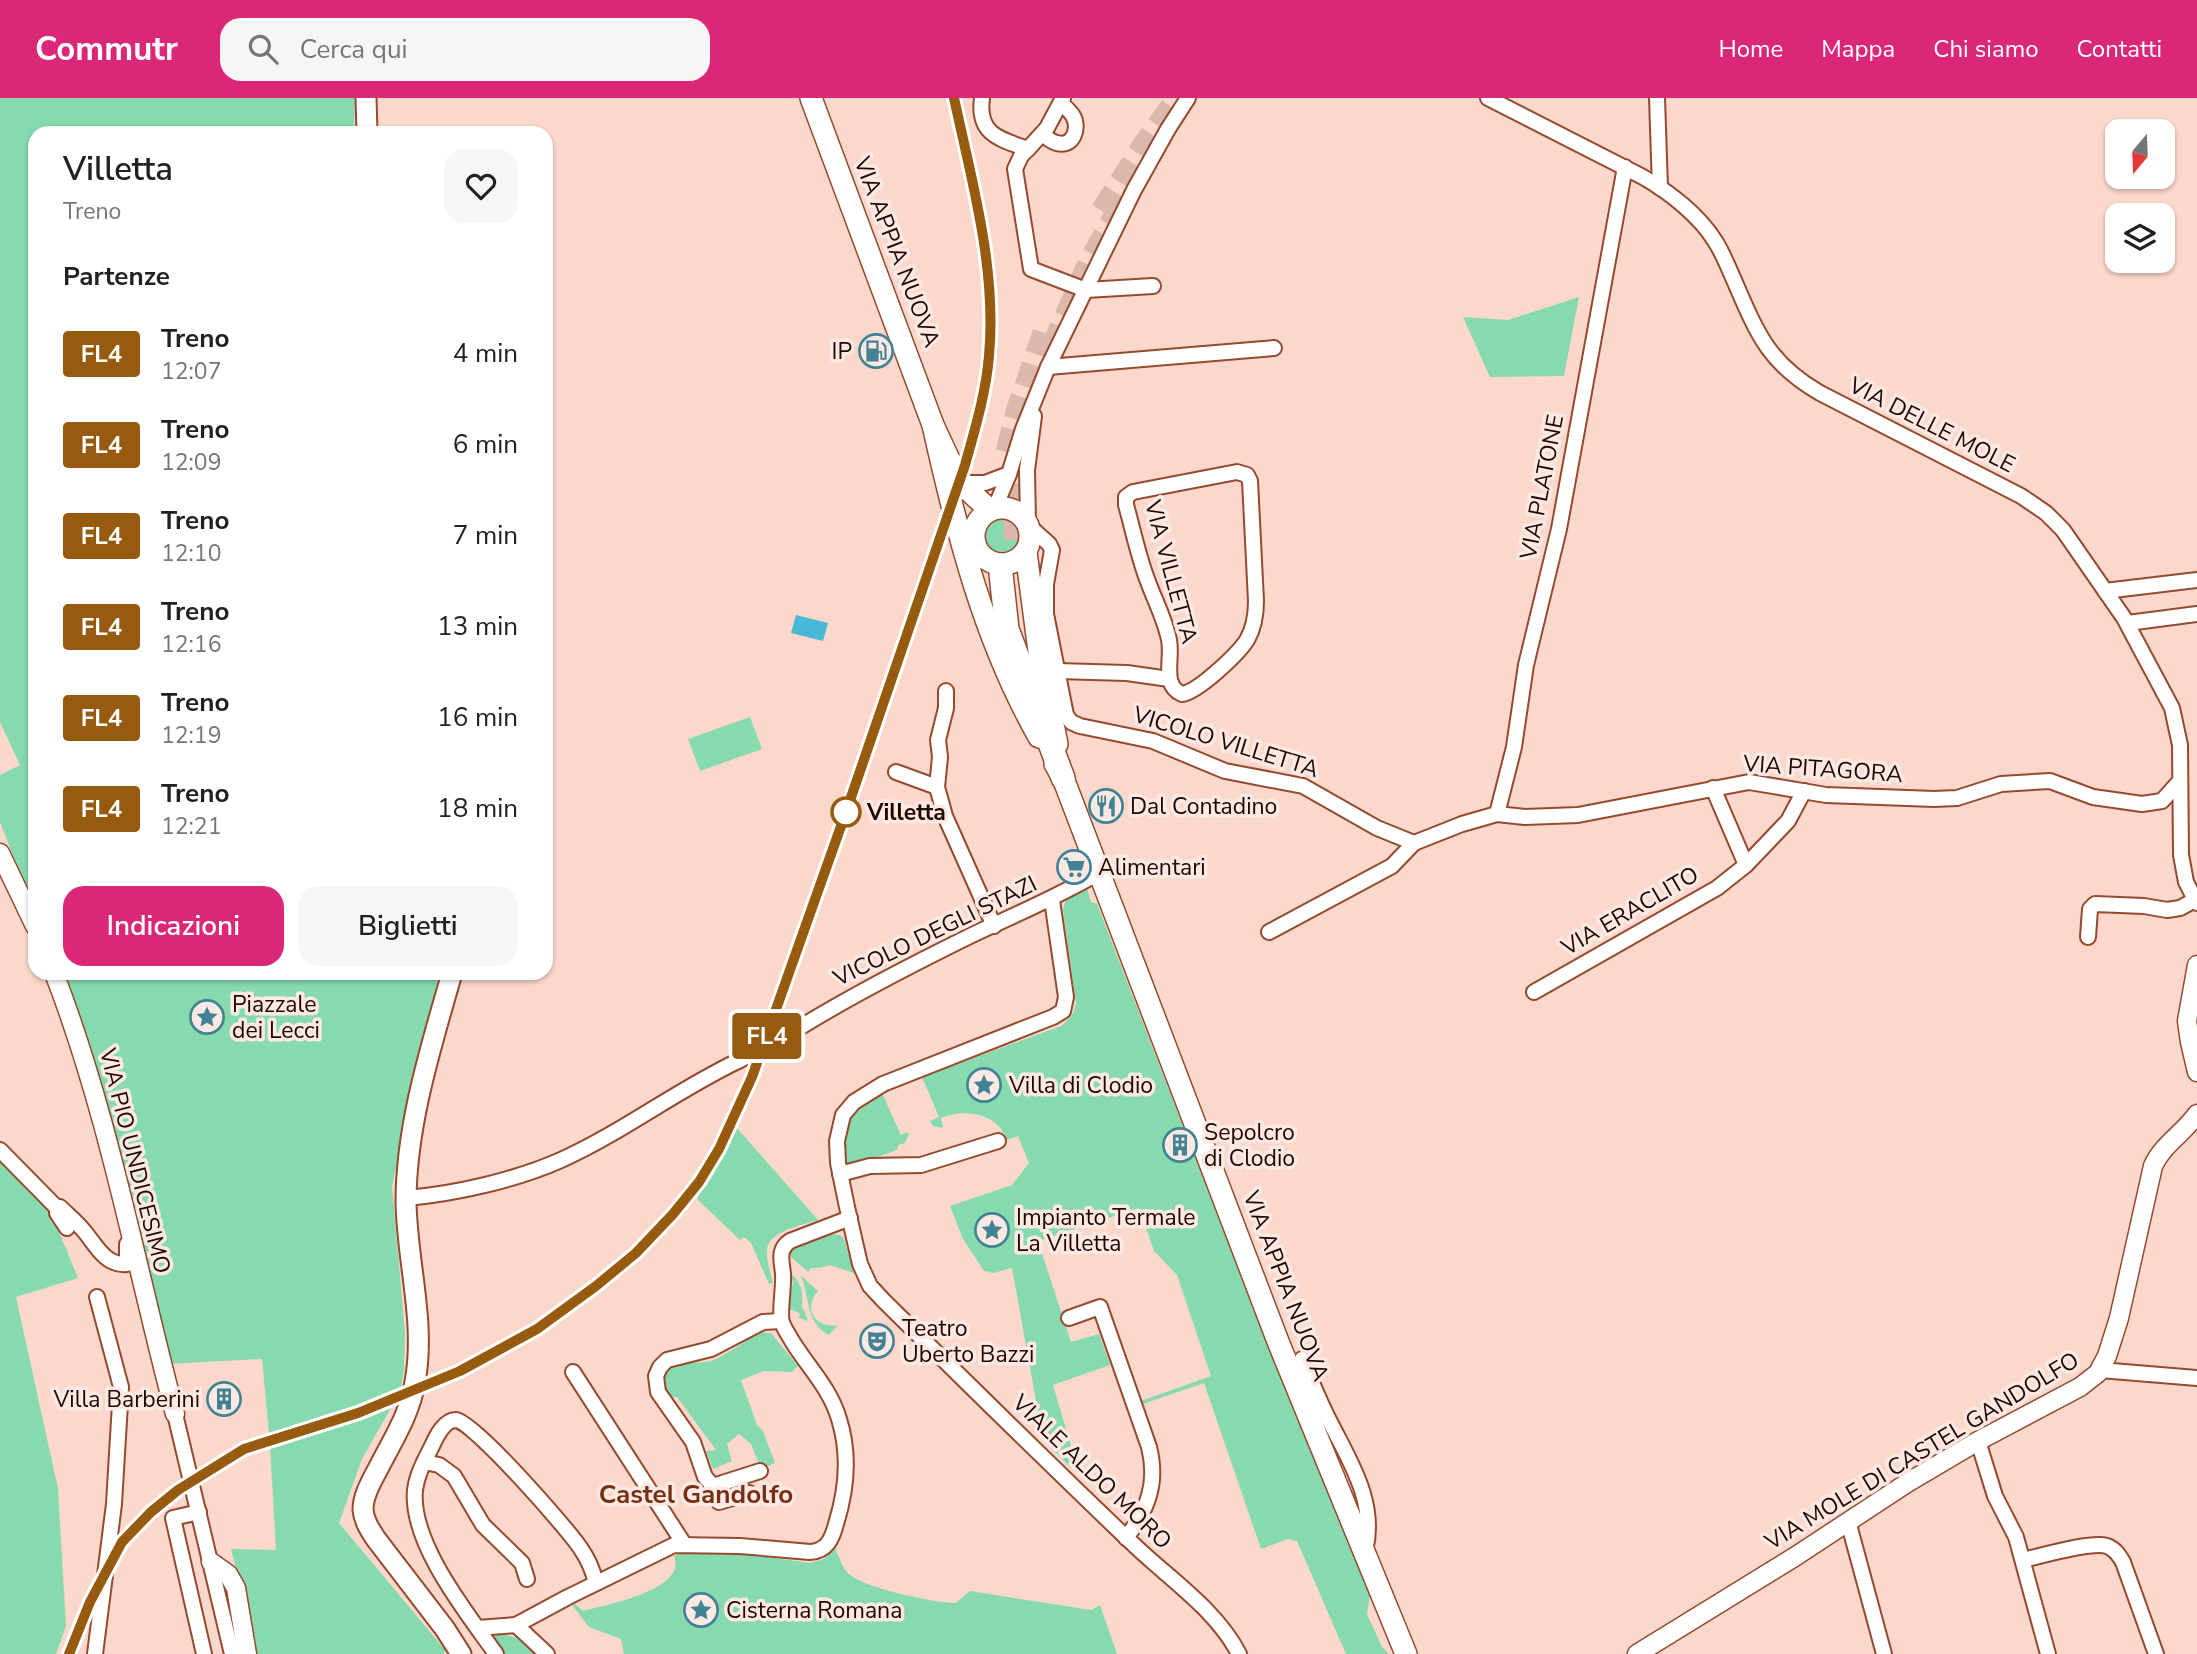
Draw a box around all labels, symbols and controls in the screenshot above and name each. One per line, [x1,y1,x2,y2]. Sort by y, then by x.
search box [220,18,710,81]
text: Commutr [35,27,178,72]
icon: search [244,30,282,68]
text: Cerca qui [300,32,408,67]
text: Home [1718,33,1783,65]
text: Mappa [1821,33,1895,65]
text: Chi siamo [1933,33,2039,65]
text: Contatti [2077,33,2162,65]
north arrow [2105,119,2175,189]
map controls [2105,119,2175,273]
text: Villetta [63,147,173,192]
button: heart [444,149,518,223]
street label: VIA APPIA NUOVA [846,152,948,352]
text: Treno [63,196,121,227]
button: layers [2105,203,2175,273]
text: Partenze [63,259,170,294]
text: Treno [161,321,229,356]
fuel station icon: IP [857,332,895,370]
text: 4 min [453,336,518,371]
place label: IP [832,336,852,367]
text: FL4 [81,338,122,370]
text: 12:07 [161,356,221,387]
street label: VIA DELLE MOLE [1843,369,2020,480]
text: Treno [161,412,229,447]
street label: VIA PLATONE [1513,412,1571,563]
text: 6 min [453,427,518,462]
text: FL4 [81,429,122,461]
text: 12:09 [161,447,221,478]
street label: VIA VILLETTA [1137,496,1205,647]
text: Treno [161,503,229,538]
text: 7 min [453,518,518,553]
text: FL4 [81,520,122,552]
text: 12:10 [161,538,221,569]
text: Treno [161,594,229,629]
text: 13 min [437,609,518,644]
text: FL4 [81,611,122,643]
text: 12:16 [161,629,221,660]
text: Treno [161,685,229,720]
street label: VICOLO VILLETTA [1129,699,1323,785]
text: 16 min [437,700,518,735]
text: FL4 [81,702,122,734]
text: 12:19 [161,720,221,751]
street label: VIA PITAGORA [1741,748,1904,790]
text: Treno [161,776,229,811]
restaurant icon: Dal Contadino [1087,787,1125,825]
text: 18 min [437,791,518,826]
place label: Dal Contadino [1130,791,1277,822]
text: FL4 [81,793,122,825]
marker: Villetta [831,797,861,827]
place label: Villetta [866,797,946,828]
text: 12:21 [161,811,221,842]
supermarket icon: Alimentari [1055,848,1093,886]
place label: Alimentari [1098,852,1206,883]
street label: VIA ERACLITO [1555,859,1704,963]
street label: VICOLO DEGLI STAZI [827,868,1042,994]
button: Indicazioni [63,886,284,966]
button: Biglietti [298,886,518,966]
place label: Piazzale dei Lecci [232,989,320,1046]
place icon: Piazzale dei Lecci [188,998,226,1036]
line badge: FL4 [727,1013,807,1059]
text: FL4 [746,1020,788,1052]
street label: VIA PIO UNDICESIMO [92,1044,178,1277]
place icon: Villa di Clodio [965,1066,1003,1104]
place label: Villa di Clodio [1008,1070,1153,1101]
place label: Sepolcro di Clodio [1204,1117,1295,1174]
building icon: Sepolcro di Clodio [1161,1126,1199,1164]
street label: VIA APPIA NUOVA [1235,1186,1337,1386]
place label: Impianto Termale La Villetta [1016,1202,1196,1259]
place icon: Impianto Termale La Villetta [973,1211,1011,1249]
place label: Teatro Uberto Bazzi [902,1313,1034,1370]
theatre icon: Teatro Uberto Bazzi [858,1322,896,1360]
street label: VIA MOLE DI CASTEL GANDOLFO [1758,1345,2085,1558]
building icon: Villa Barberini [205,1380,243,1418]
place label: Villa Barberini [53,1384,200,1415]
street label: VIALE ALDO MORO [1005,1387,1178,1556]
district label: Castel Gandolfo [599,1477,793,1512]
place icon: Cisterna Romana [682,1591,720,1629]
place label: Cisterna Romana [726,1595,902,1626]

